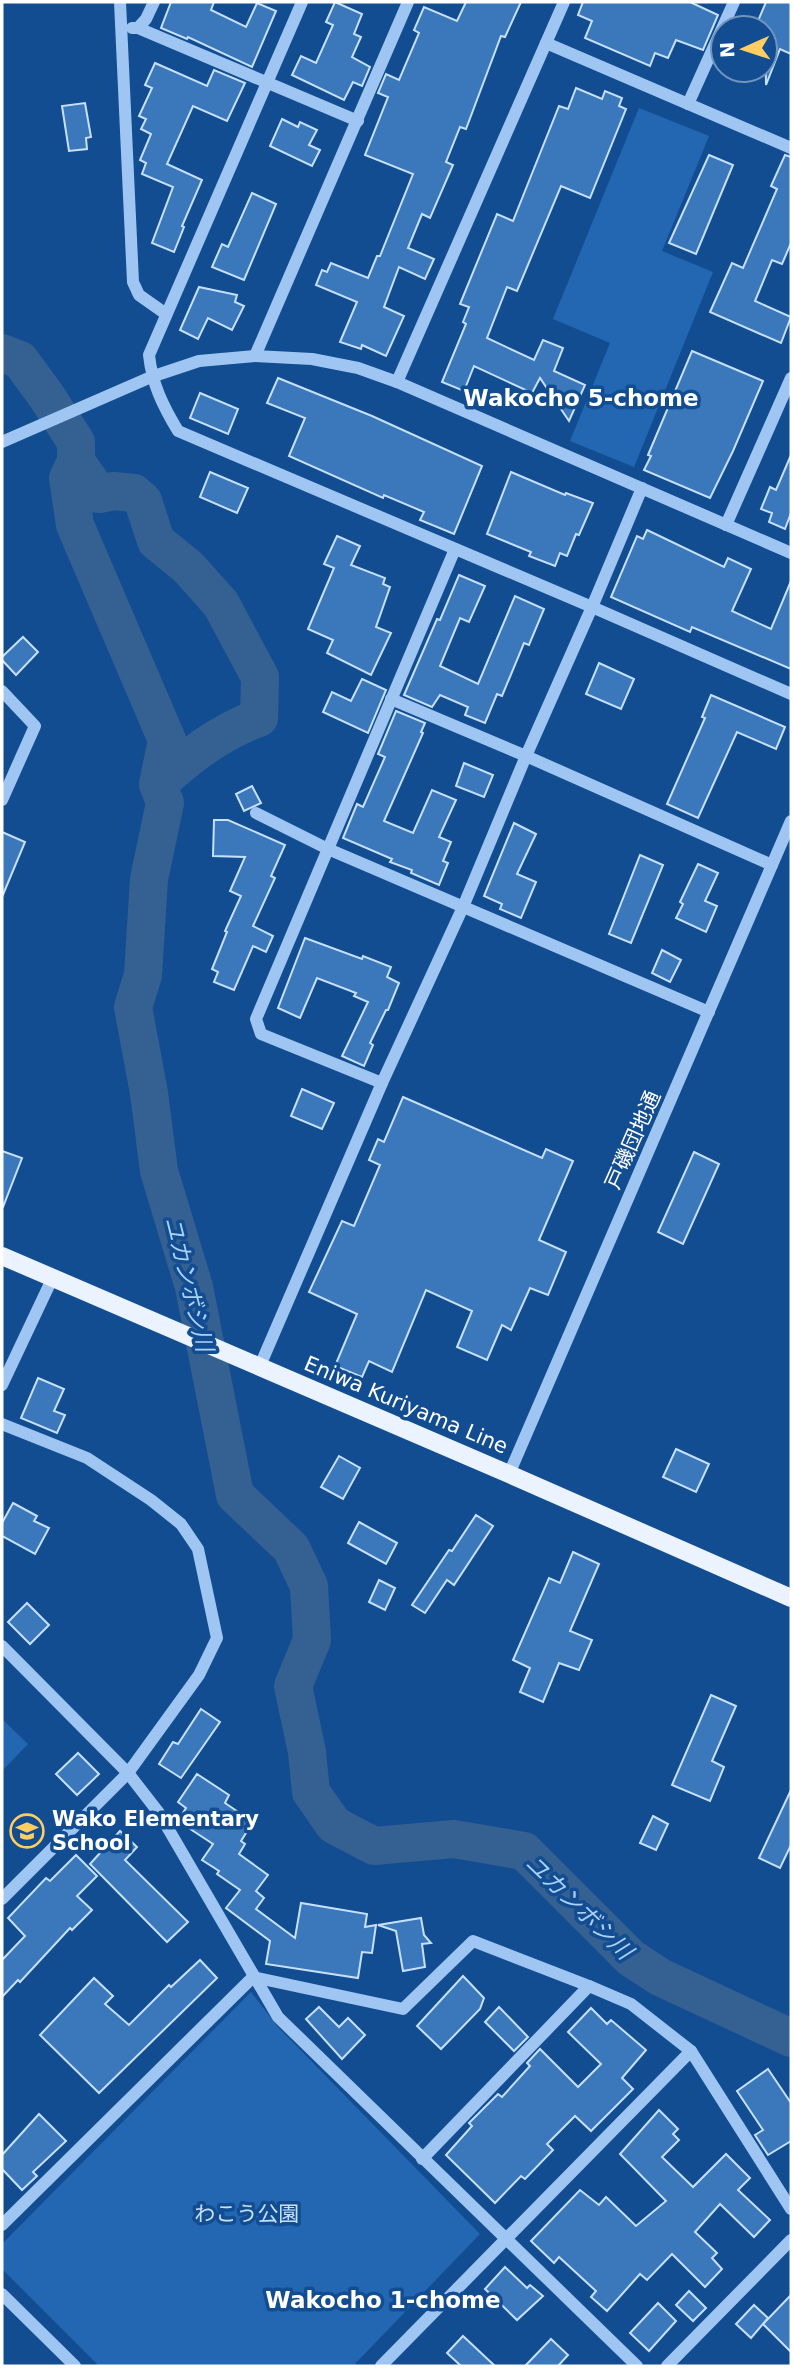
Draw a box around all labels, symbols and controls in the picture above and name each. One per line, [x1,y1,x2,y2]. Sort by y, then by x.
north arrow [709,14,779,84]
text: N [716,41,738,58]
district label: Wakocho 5-chome [463,385,699,411]
street label: 戸磯団地通 [601,1087,665,1193]
water label: ユカンボシ川 [160,1214,219,1357]
street label: Eniwa Kuriyama Line [301,1351,511,1459]
place label: Wako Elementary School [52,1807,259,1855]
school or university icon: Wako Elementary School [8,1812,46,1850]
water label: ユカンボシ川 [520,1850,640,1966]
park label: わこう公園 [195,2202,300,2226]
district label: Wakocho 1-chome [265,2287,501,2313]

